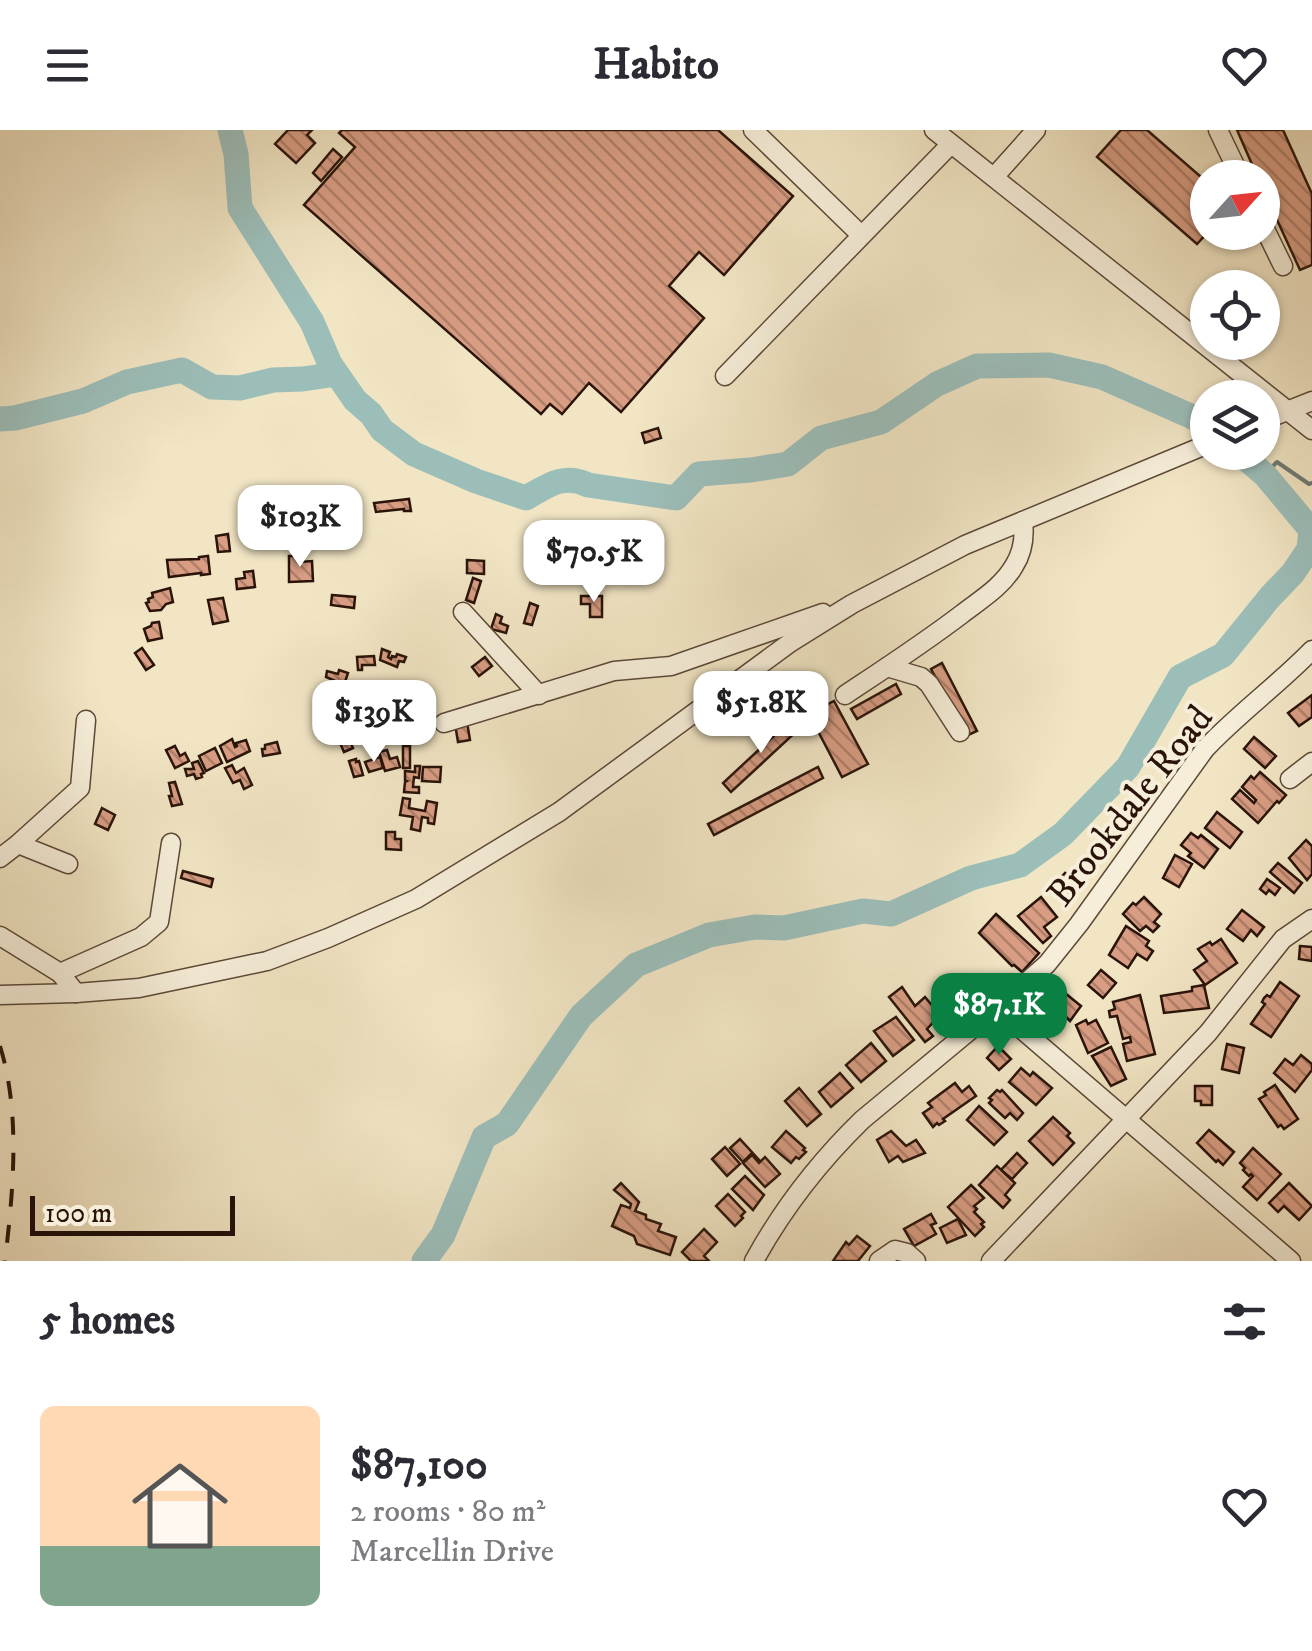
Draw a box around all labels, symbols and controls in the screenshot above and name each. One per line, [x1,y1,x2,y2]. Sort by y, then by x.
text: Habito [593,37,719,93]
icon: menu [40,38,95,93]
icon: heart [1217,38,1272,93]
north arrow [1190,160,1280,250]
map controls [1190,160,1280,470]
button: locate [1190,270,1280,360]
button: layers [1190,380,1280,470]
pin: $103K [230,485,370,570]
text: $103K [260,497,340,537]
pin: $70.5K [513,520,675,605]
text: $70.5K [545,532,643,572]
pin: $51.8K [680,671,842,756]
pin: $139K [304,680,444,765]
text: $51.8K [715,683,807,723]
text: $139K [334,692,414,732]
street label: Brookdale Road [1037,696,1224,916]
pin: $87.1K [918,973,1080,1058]
text: $87.1K [953,985,1045,1025]
scale bar [30,1191,235,1236]
text: 100 m [45,1196,112,1231]
icon: filters [1217,1294,1272,1349]
text: 5 homes [40,1295,175,1347]
text: $87,100 [350,1440,488,1492]
icon: home [120,1446,240,1566]
icon: heart [1217,1479,1272,1534]
text: 2 rooms · 80 m² [350,1492,545,1532]
text: Marcellin Drive [350,1532,554,1572]

